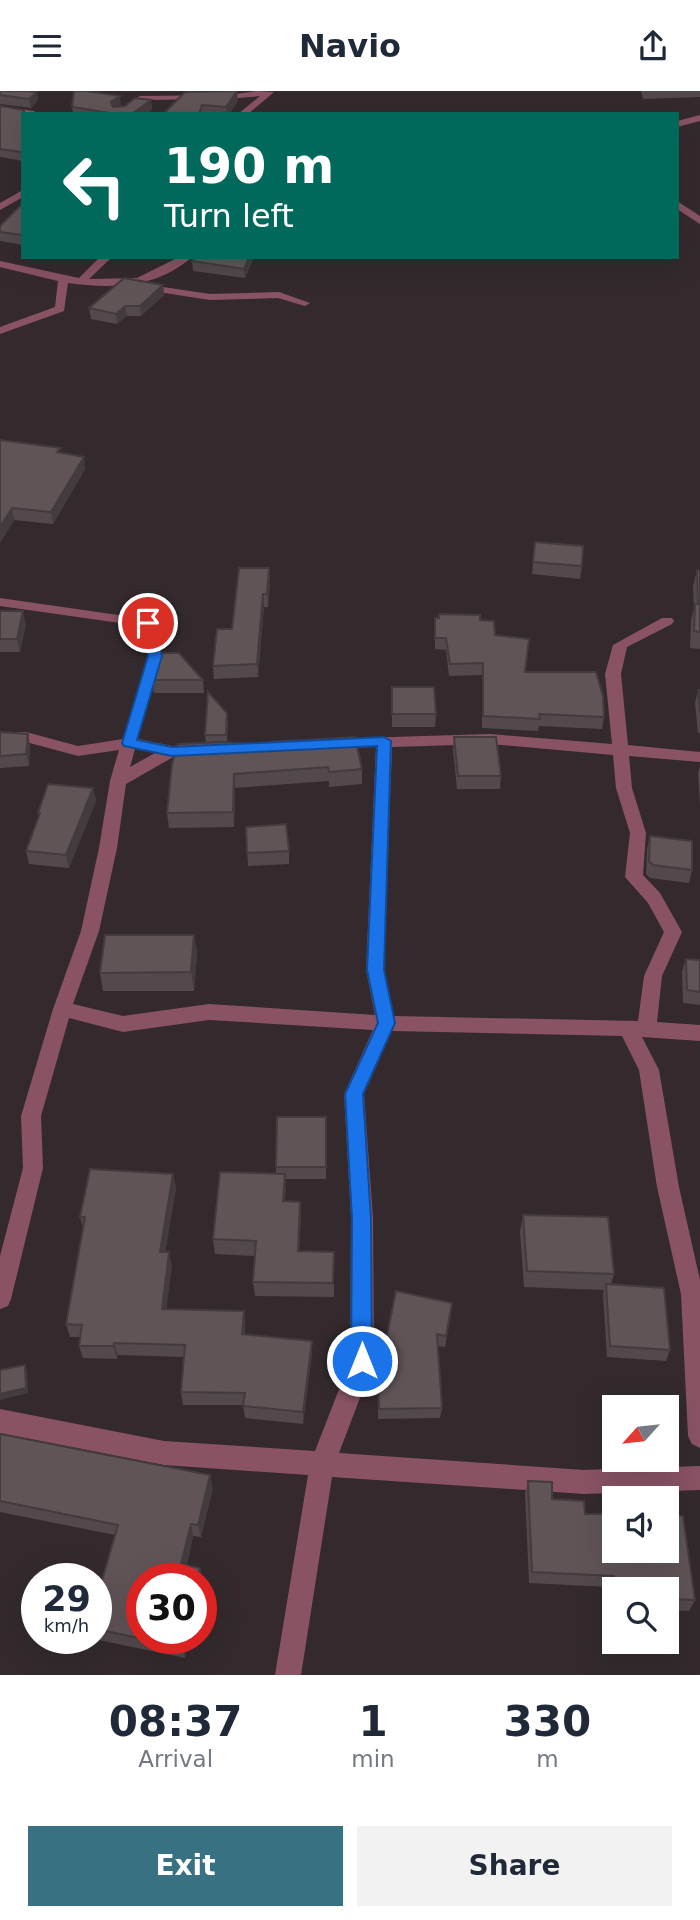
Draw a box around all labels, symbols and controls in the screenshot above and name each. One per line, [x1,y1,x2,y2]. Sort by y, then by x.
icon: menu [28,27,66,65]
text: Navio [299,27,401,65]
icon: share [634,27,672,65]
text: 190 m [164,138,334,195]
icon: left [49,140,140,231]
text: Turn left [164,197,294,235]
pin [118,593,178,653]
icon: arrive [129,604,167,642]
position arrow [325,1324,399,1398]
north arrow [602,1395,679,1472]
map controls [602,1395,679,1654]
button: sound [602,1486,679,1563]
speed limit sign: 30 [126,1563,217,1654]
button: search [602,1577,679,1654]
text: 29 [42,1579,91,1619]
text: km/h [44,1615,89,1636]
text: 08:37 [109,1697,243,1746]
text: 1 [358,1697,388,1746]
text: 330 [504,1697,591,1746]
text: Arrival [138,1746,213,1772]
text: min [351,1746,395,1772]
text: m [536,1746,559,1772]
button: Exit [28,1826,343,1906]
button: Share [357,1826,672,1906]

